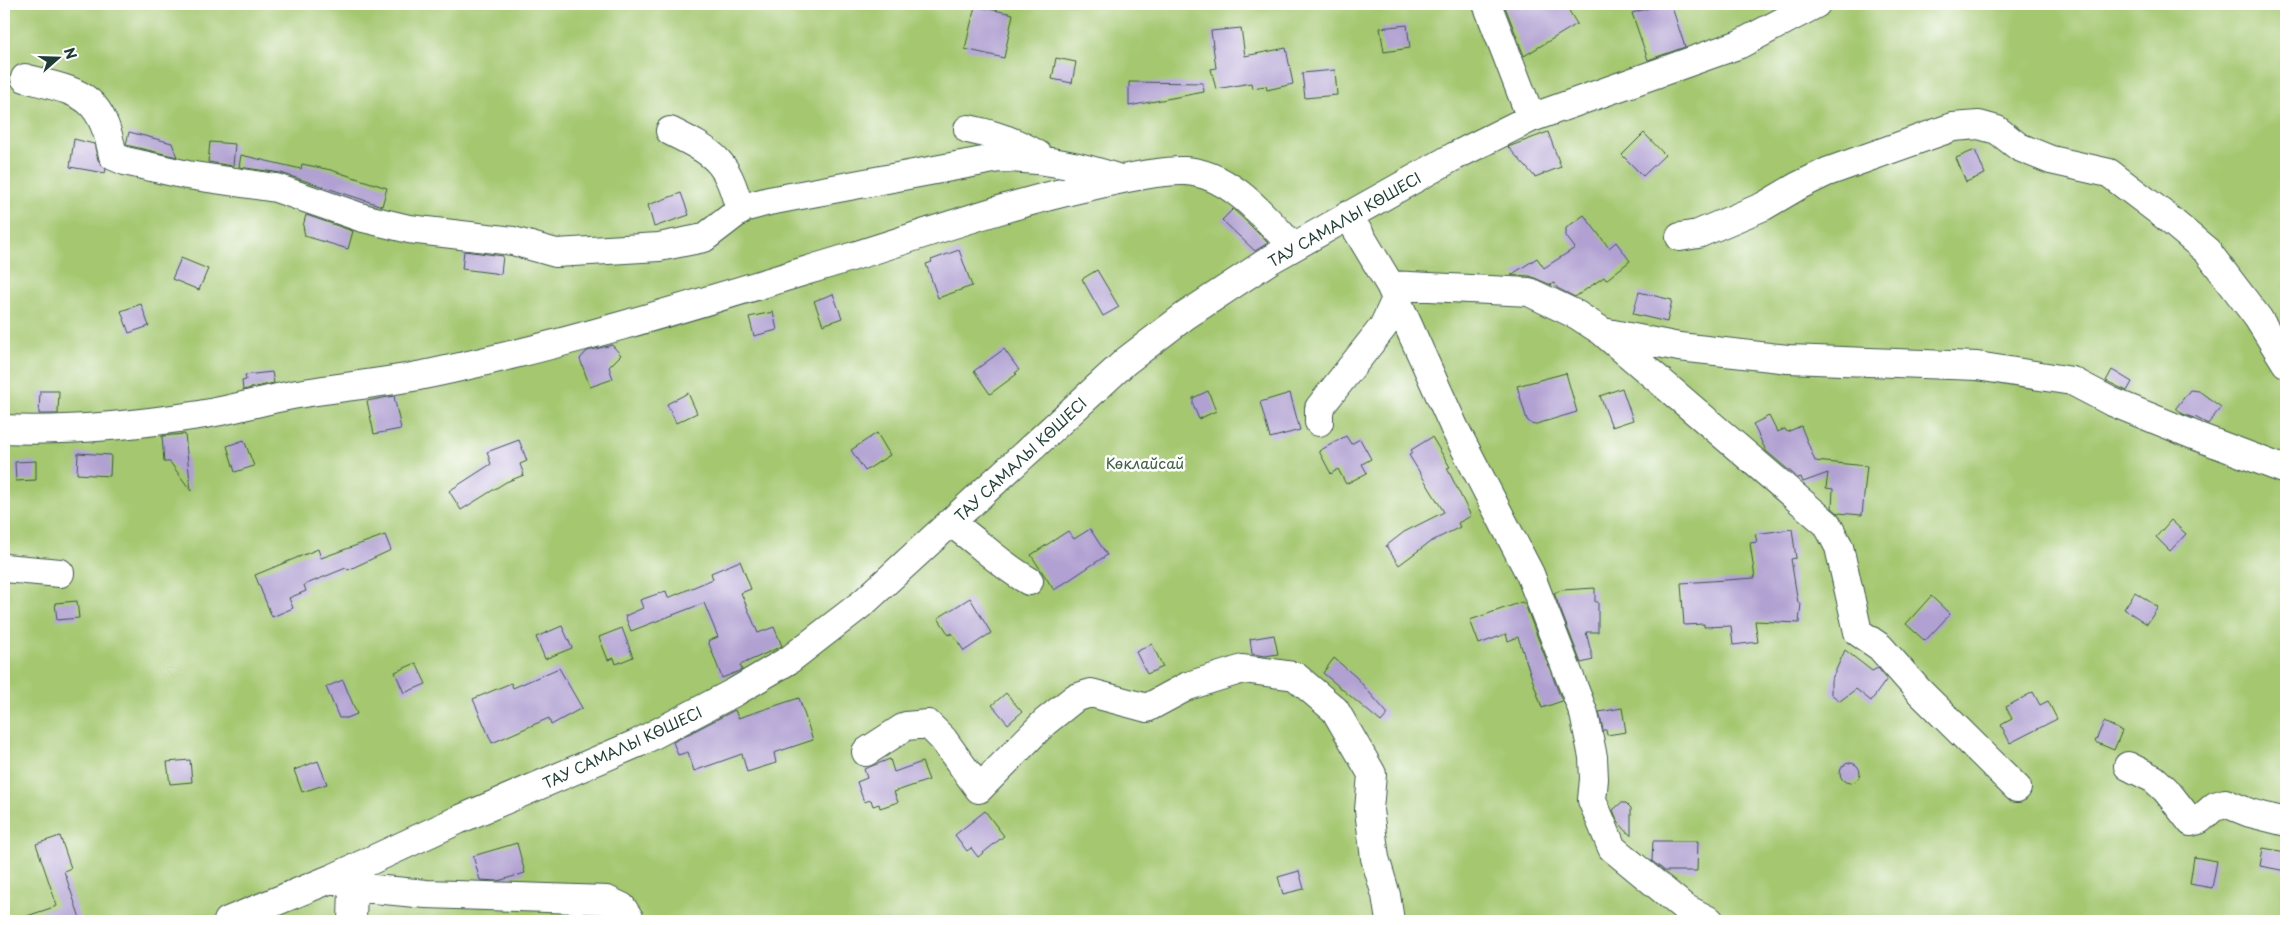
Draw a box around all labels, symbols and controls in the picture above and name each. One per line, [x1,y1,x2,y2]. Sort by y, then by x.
north arrow [32,32,82,82]
text: N [59,45,82,62]
street label: ТАУ САМАЛЫ КӨШЕСІ [1263,166,1425,272]
street label: ТАУ САМАЛЫ КӨШЕСІ [949,392,1091,526]
park label: Көклайсай [1106,451,1184,474]
street label: ТАУ САМАЛЫ КӨШЕСІ [539,700,705,794]

